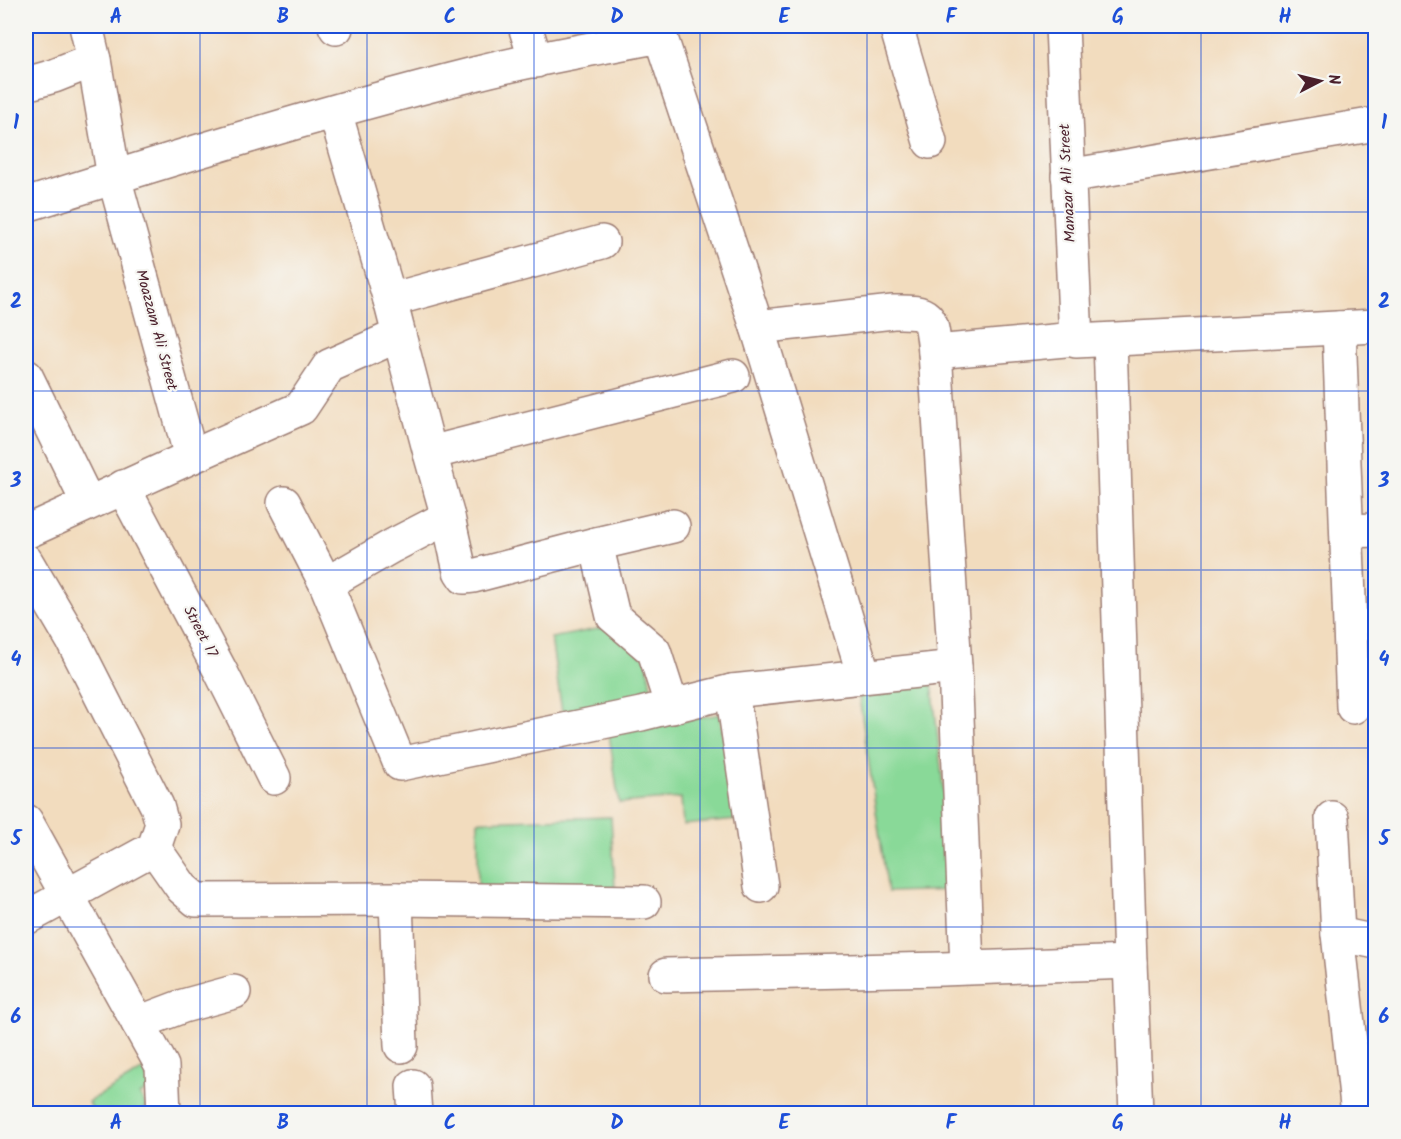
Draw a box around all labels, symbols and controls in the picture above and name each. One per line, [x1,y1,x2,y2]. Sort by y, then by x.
text: A [110,2,122,34]
text: B [277,2,289,34]
text: C [444,2,456,34]
text: D [610,2,624,34]
text: E [778,2,790,34]
text: F [946,2,958,34]
text: G [1112,2,1124,34]
text: H [1278,2,1292,34]
north arrow [1290,51,1350,111]
text: N [1320,73,1346,86]
text: 1 [13,108,19,140]
text: 1 [1381,108,1387,140]
street label: Manazar Ali Street [1053,123,1083,243]
street label: Moazzam Ali Street [128,267,184,393]
text: 2 [10,287,22,319]
text: 2 [1378,287,1390,319]
text: 3 [10,466,22,498]
text: 3 [1378,466,1390,498]
street label: Street 17 [176,602,224,663]
text: 4 [11,645,22,677]
text: 4 [1379,645,1390,677]
text: 5 [10,824,23,856]
text: 5 [1378,824,1391,856]
text: 6 [11,1002,22,1034]
text: 6 [1379,1002,1390,1034]
text: A [110,1108,122,1139]
text: B [277,1108,289,1139]
text: C [444,1108,456,1139]
text: D [610,1108,624,1139]
text: E [778,1108,790,1139]
text: F [946,1108,958,1139]
text: G [1112,1108,1124,1139]
text: H [1278,1108,1292,1139]

